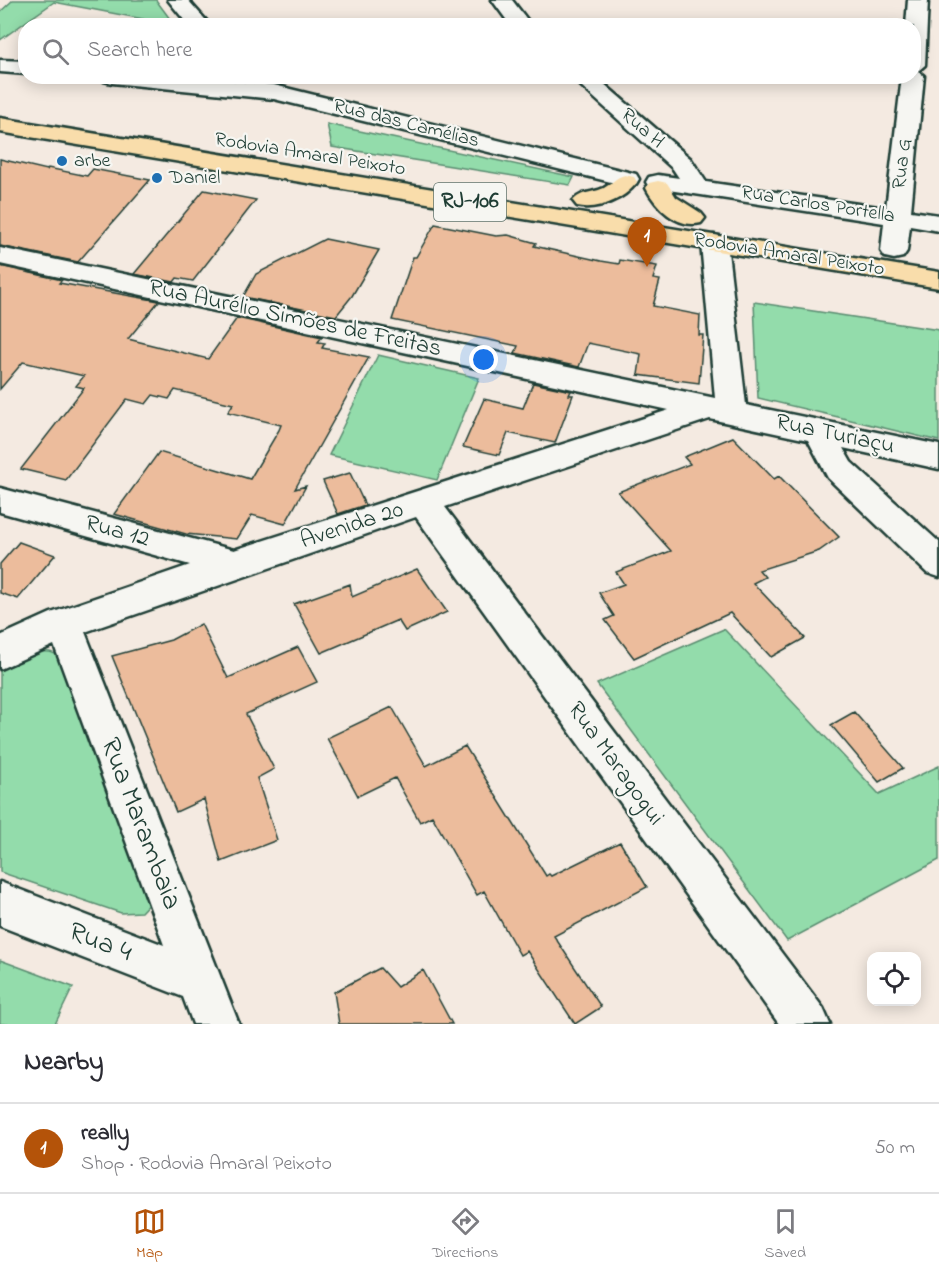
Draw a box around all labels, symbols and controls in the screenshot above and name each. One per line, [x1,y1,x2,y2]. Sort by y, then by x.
search box [18,18,921,84]
icon: search [39,35,72,68]
text: Search here [87,35,192,67]
street label: Rua das Camélias [330,92,482,156]
street label: Rua H [614,102,670,156]
street label: Rodovia Amaral Peixoto [212,126,408,184]
street label: Rua G [886,137,920,191]
place label: arbe [74,147,111,176]
marker: arbe [55,154,69,168]
place label: Daniel [168,164,220,193]
marker: Daniel [150,171,164,185]
street label: Rua Carlos Portella [739,179,897,231]
road number: RJ-106 [434,183,506,221]
pin: 1 [628,218,666,267]
street label: Rodovia Amaral Peixoto [691,226,887,284]
street label: Rua Aurélio Simões de Freitas [145,271,445,367]
your location [469,345,498,374]
street label: Rua Turiaçu [772,405,898,465]
street label: Avenida 20 [296,493,408,559]
street label: Rua 12 [81,507,153,557]
street label: Rua Maragogui [558,695,672,833]
street label: Rua Marambaia [88,732,192,916]
street label: Rua 4 [62,912,138,974]
map controls [867,952,921,1006]
button: locate [867,952,921,1006]
text: Nearby [24,1044,103,1082]
text: really [81,1118,129,1150]
text: 1 [40,1134,47,1163]
text: 50 m [874,1134,915,1163]
text: Shop · Rodovia Amaral Peixoto [81,1150,332,1179]
tab: Map [133,1205,166,1265]
tab: Directions [432,1205,498,1265]
tab: Saved [764,1205,806,1265]

